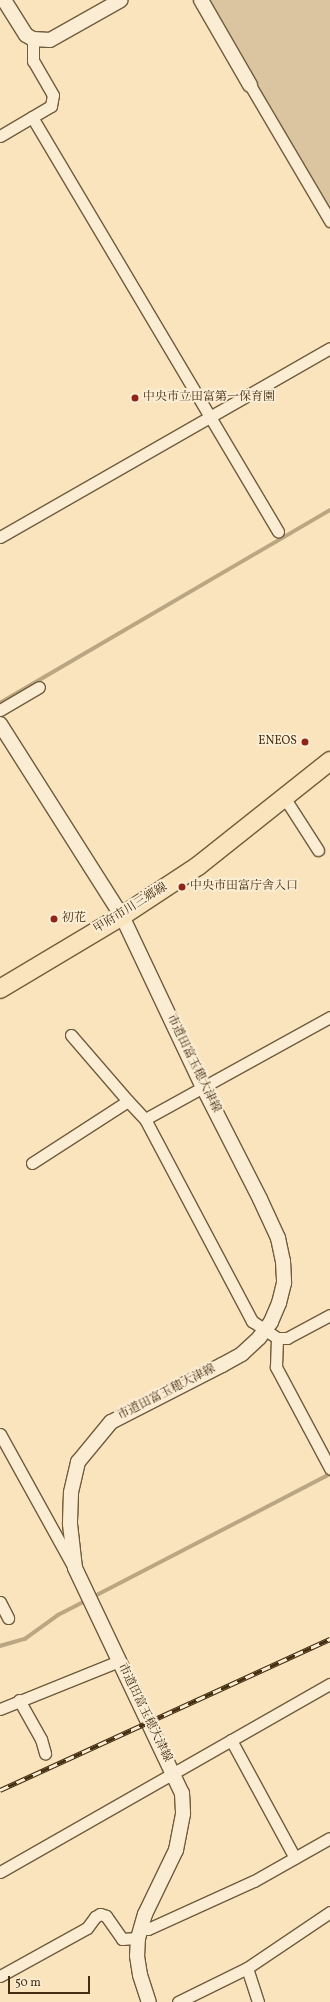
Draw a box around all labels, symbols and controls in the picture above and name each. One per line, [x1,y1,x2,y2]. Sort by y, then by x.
place label: 中央市立田富第一保育園 [143,391,275,405]
marker: 中央市立田富第一保育園 [130,393,140,403]
place label: ENEOS [258,735,297,749]
marker: ENEOS [300,737,310,747]
place label: 中央市田富庁舎入口 [190,880,298,894]
street label: 甲府市川三郷線 [92,881,170,937]
marker: 中央市田富庁舎入口 [177,882,187,892]
place label: 初花 [62,912,86,926]
marker: 初花 [49,914,59,924]
street label: 市道田富玉穂大津線 [163,1012,223,1116]
street label: 市道田富玉穂大津線 [116,1362,218,1424]
street label: 市道田富玉穂大津線 [114,1661,174,1765]
scale bar [10,1968,92,1994]
text: 50 m [15,1975,41,1991]

